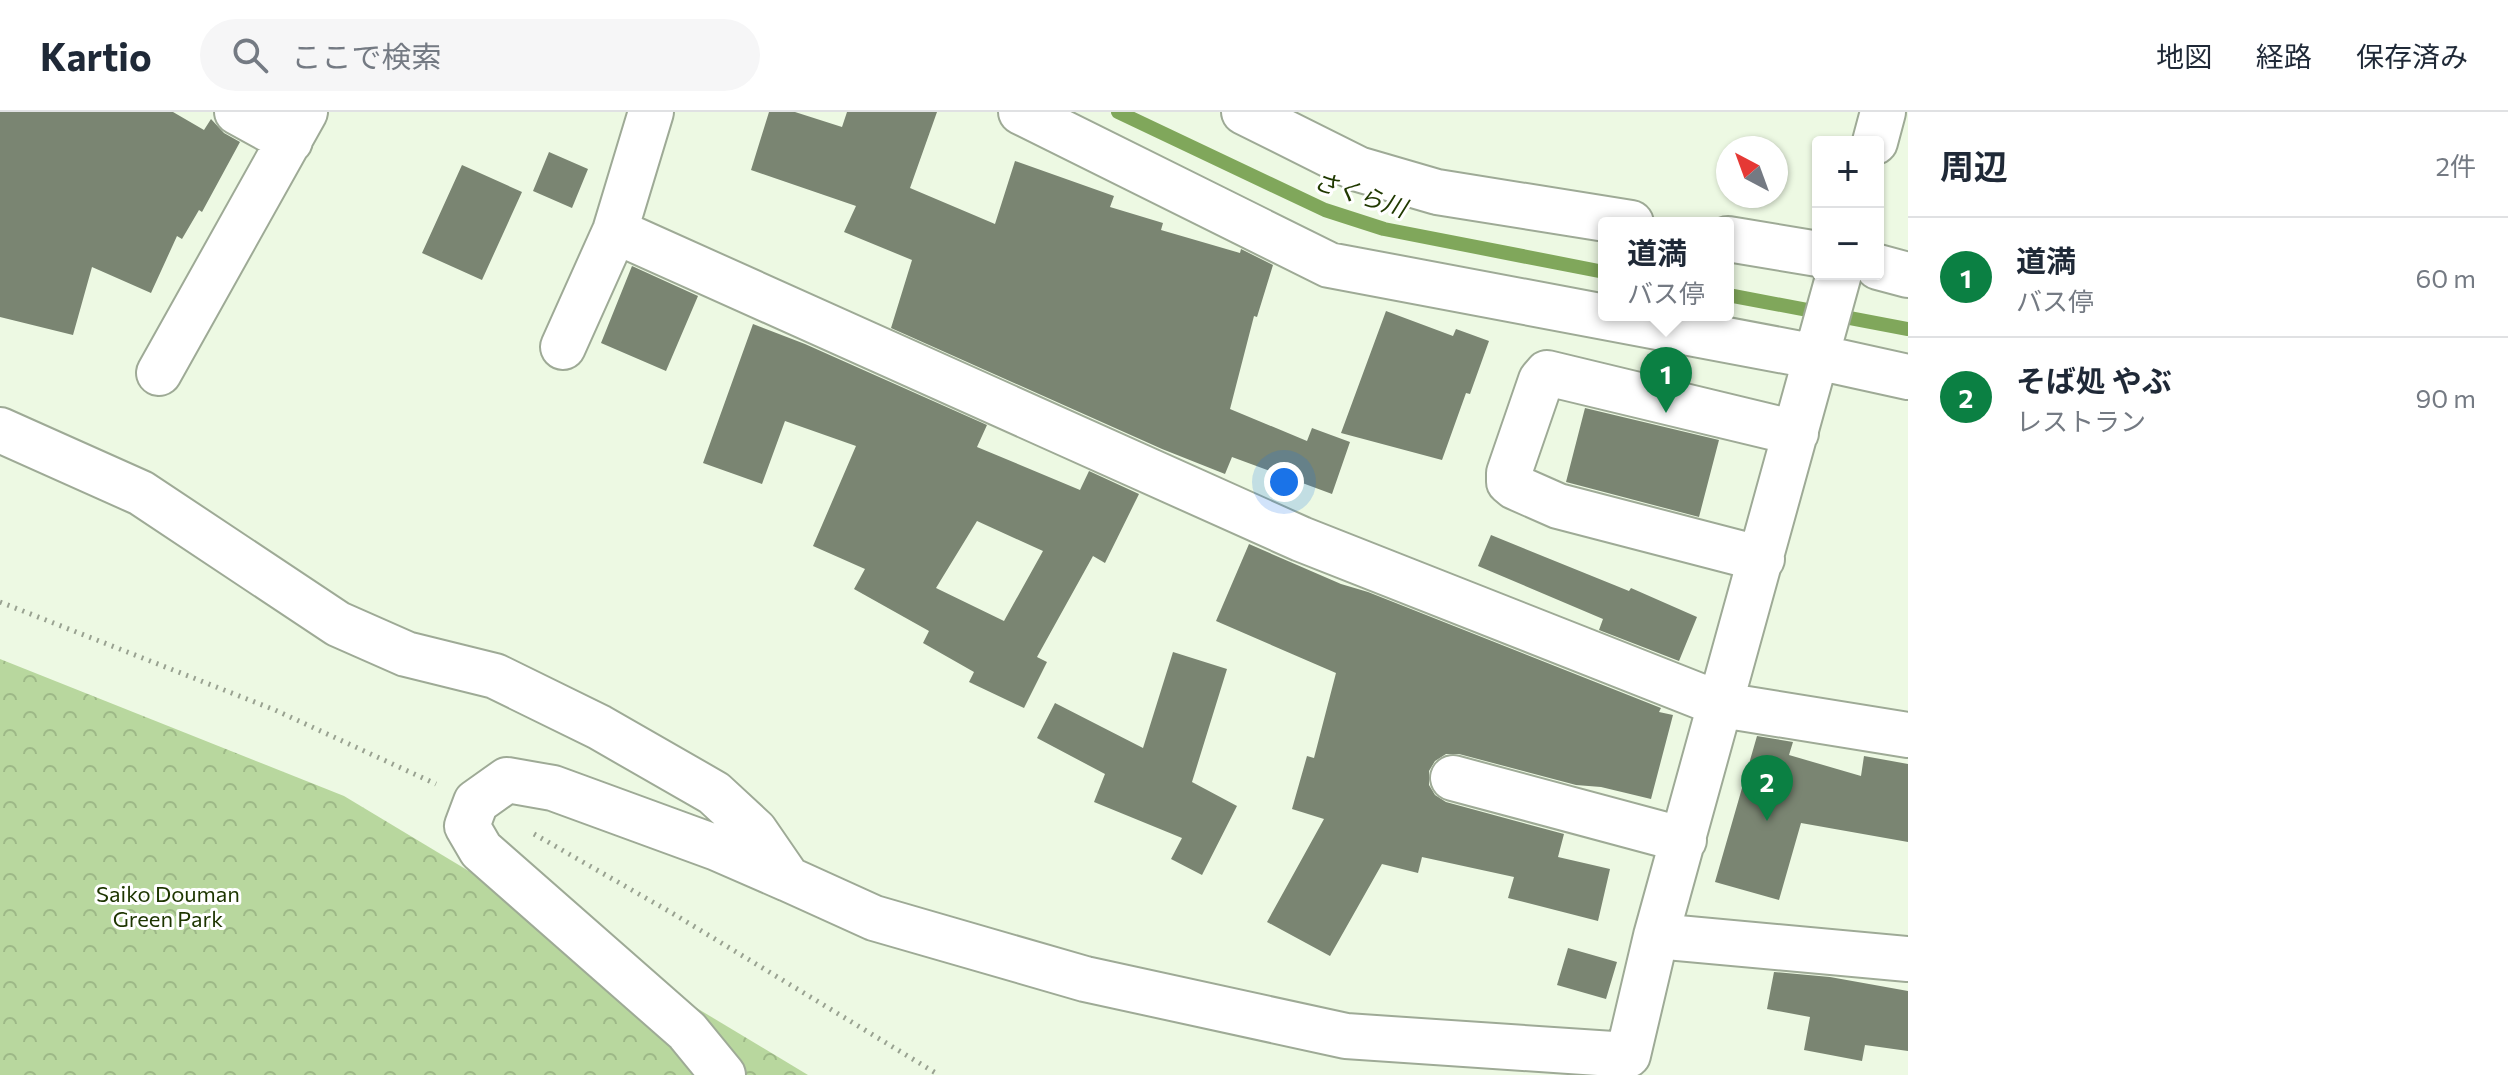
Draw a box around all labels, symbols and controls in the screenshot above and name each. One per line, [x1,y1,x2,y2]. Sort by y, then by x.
search box [200,19,760,91]
text: Kartio [40,32,152,79]
icon: search [228,33,272,77]
text: ここで検索 [292,37,442,74]
text: 地図 [2156,39,2212,73]
text: 経路 [2256,39,2312,73]
text: 保存済み [2356,39,2468,73]
north arrow [1716,136,1788,208]
map controls [1812,136,1884,280]
button: + [1812,136,1884,208]
text: 周辺 [1940,144,2008,186]
text: 2件 [2436,150,2476,181]
water label: さくら川 [1310,165,1413,223]
button: − [1812,208,1884,280]
popup [1598,217,1734,321]
text: 道満 [1627,233,1687,270]
text: 道満 [2016,241,2076,278]
text: 1 [1960,262,1972,293]
text: 60 m [2416,262,2476,293]
text: バス停 [1627,277,1705,308]
text: バス停 [2016,285,2094,316]
pin: 1 [1640,347,1692,413]
text: そば処 やぶ [2016,361,2172,398]
text: 2 [1959,382,1973,413]
text: 90 m [2416,382,2476,413]
text: レストラン [2016,405,2146,436]
your location [1264,462,1304,502]
pin: 2 [1741,755,1793,821]
park label: Saiko Douman Green Park [96,880,240,932]

